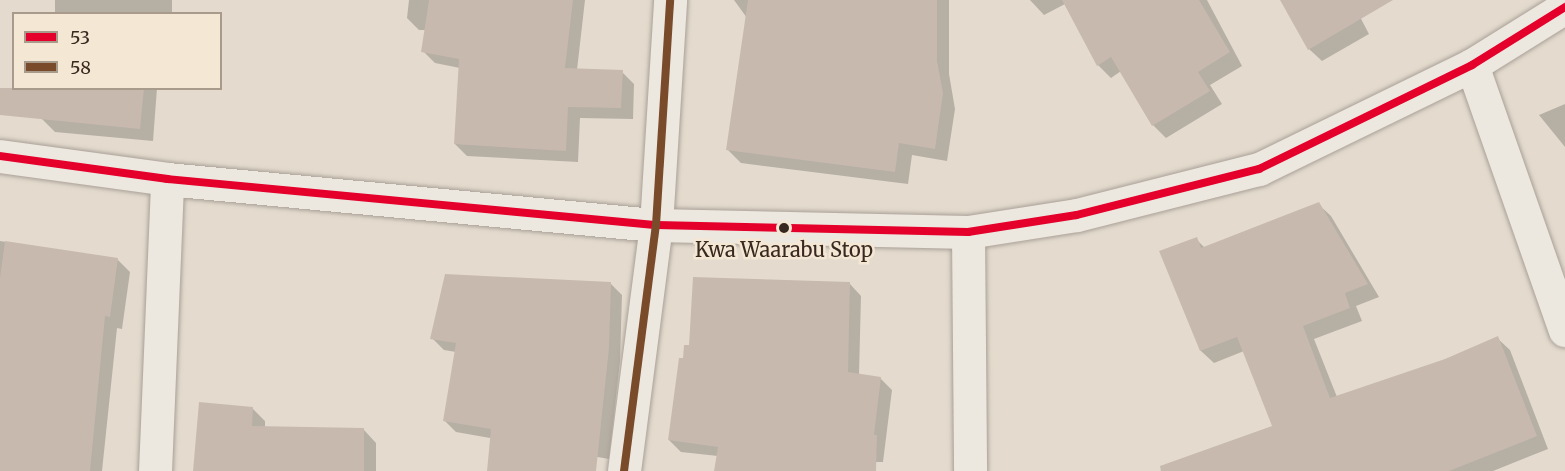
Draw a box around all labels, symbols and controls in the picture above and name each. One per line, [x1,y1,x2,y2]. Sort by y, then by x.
legend [12,12,222,90]
text: 53 [70,26,90,49]
text: 58 [70,56,91,79]
marker: Kwa Waarabu Stop [778,222,790,234]
place label: Kwa Waarabu Stop [695,237,873,261]

